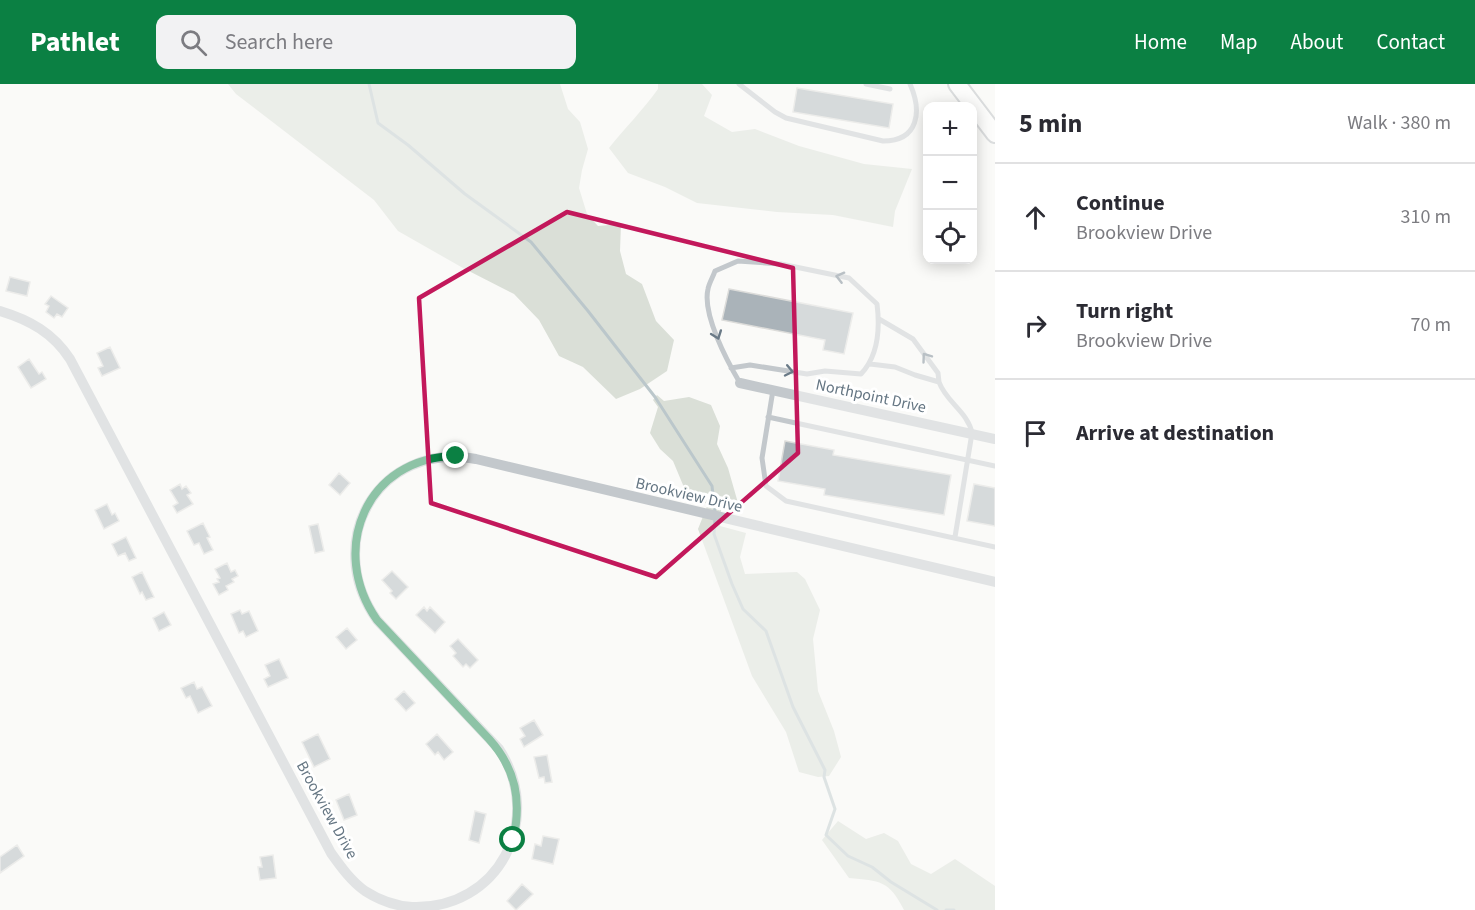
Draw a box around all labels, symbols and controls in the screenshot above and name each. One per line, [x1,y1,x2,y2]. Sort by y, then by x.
search box [156,15,576,69]
text: Pathlet [30,22,120,62]
icon: search [177,26,210,59]
text: Search here [225,26,333,58]
text: Home [1134,27,1187,57]
text: Map [1220,27,1258,57]
text: About [1291,27,1343,57]
text: Contact [1376,27,1445,57]
map controls [923,102,977,264]
button: + [923,102,977,156]
text: 5 min [1019,105,1082,142]
text: Walk · 380 m [1347,109,1451,137]
button: − [923,156,977,210]
text: Continue [1076,187,1165,219]
icon: ahead [1019,201,1052,234]
text: 310 m [1401,203,1451,231]
button: locate [923,210,977,264]
text: Brookview Drive [1076,219,1212,247]
one-way arrow [835,271,845,284]
text: Turn right [1076,295,1173,327]
icon: right [1019,309,1052,342]
text: 70 m [1411,311,1451,339]
text: Brookview Drive [1076,327,1212,355]
one-way arrow [709,329,722,340]
one-way arrow [922,352,933,363]
one-way arrow [783,363,793,376]
street label: Northpoint Drive [814,374,928,418]
icon: arrive [1019,417,1052,450]
text: Arrive at destination [1076,417,1274,449]
route end [442,442,468,468]
street label: Brookview Drive [633,472,745,518]
street label: Brookview Drive [291,757,363,863]
route start [499,826,525,852]

